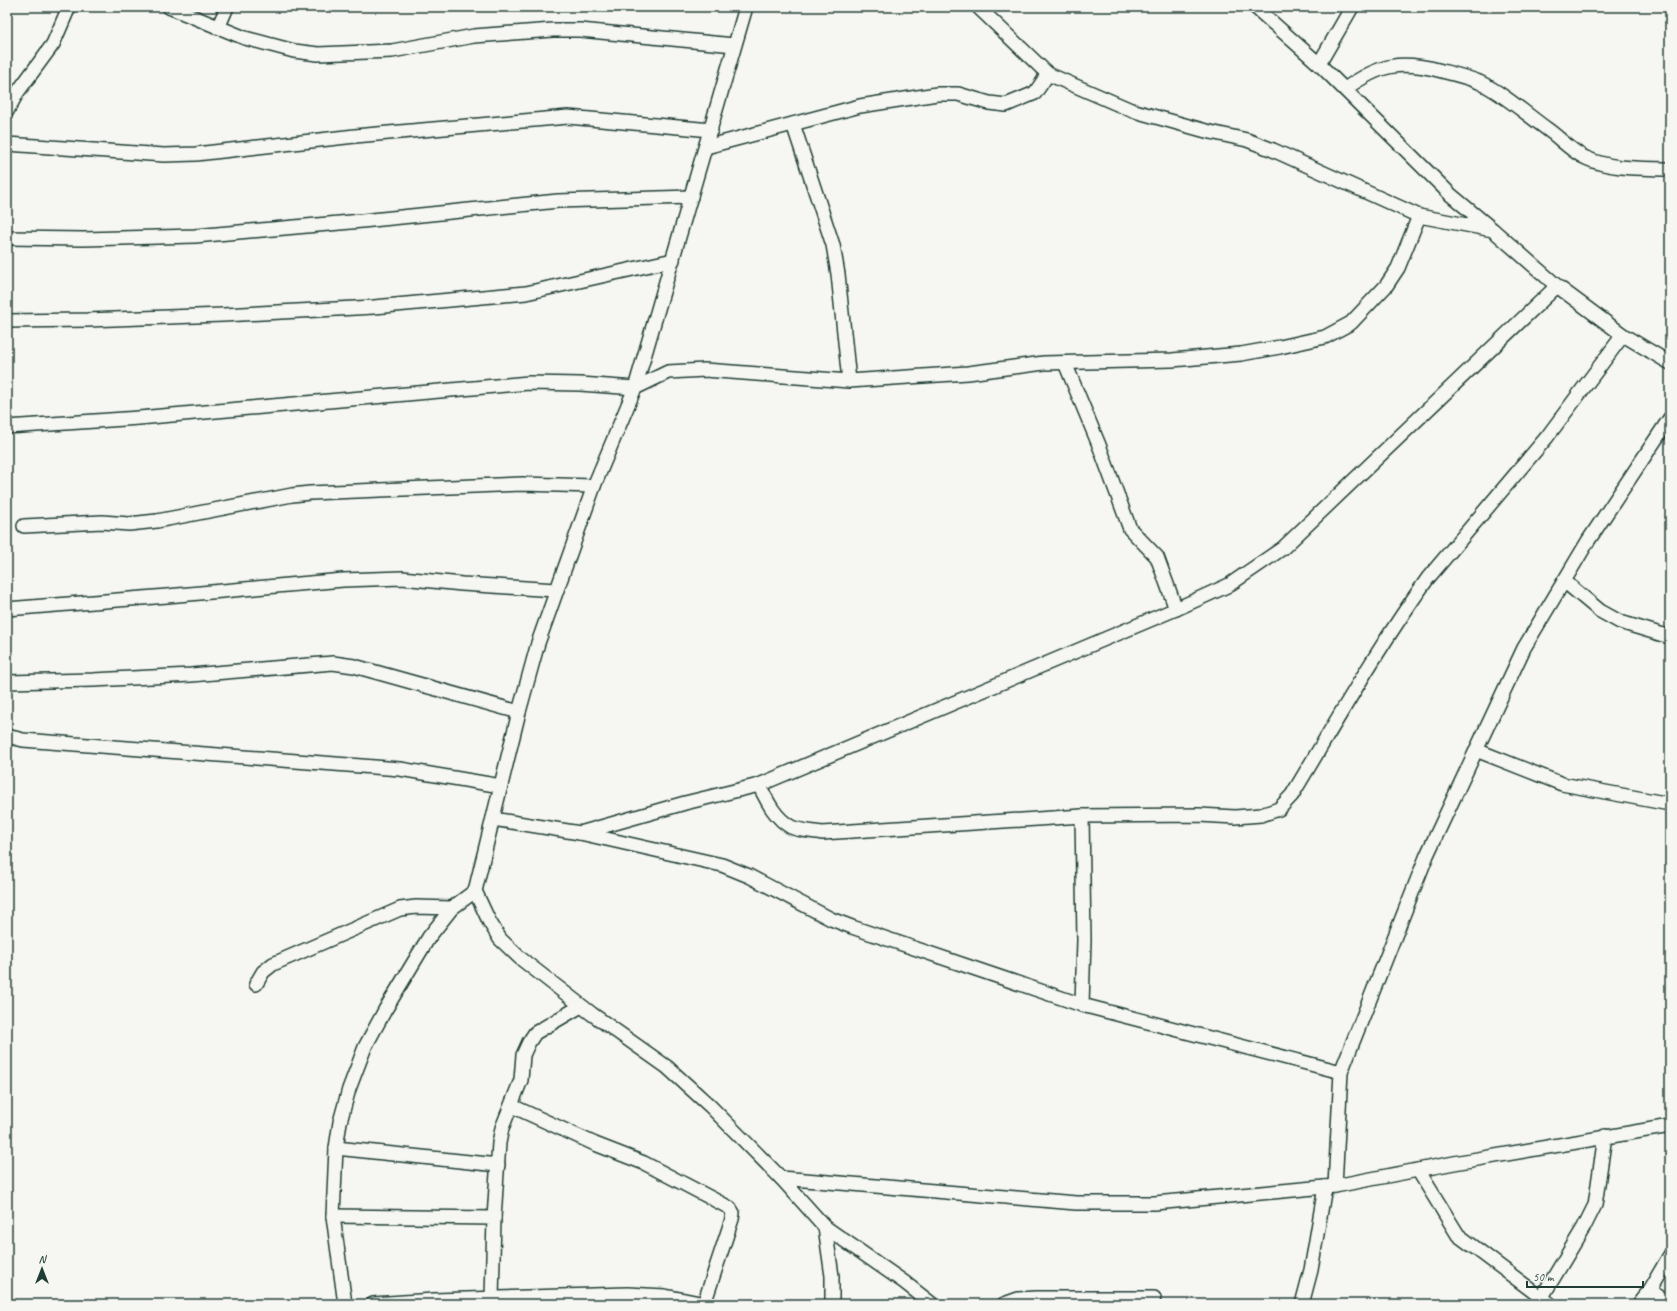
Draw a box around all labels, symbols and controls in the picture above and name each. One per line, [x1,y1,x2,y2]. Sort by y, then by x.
north arrow [22,1249,62,1289]
text: N [39,1252,48,1266]
scale bar [1527,1263,1643,1289]
text: 50 m [1533,1269,1555,1285]

